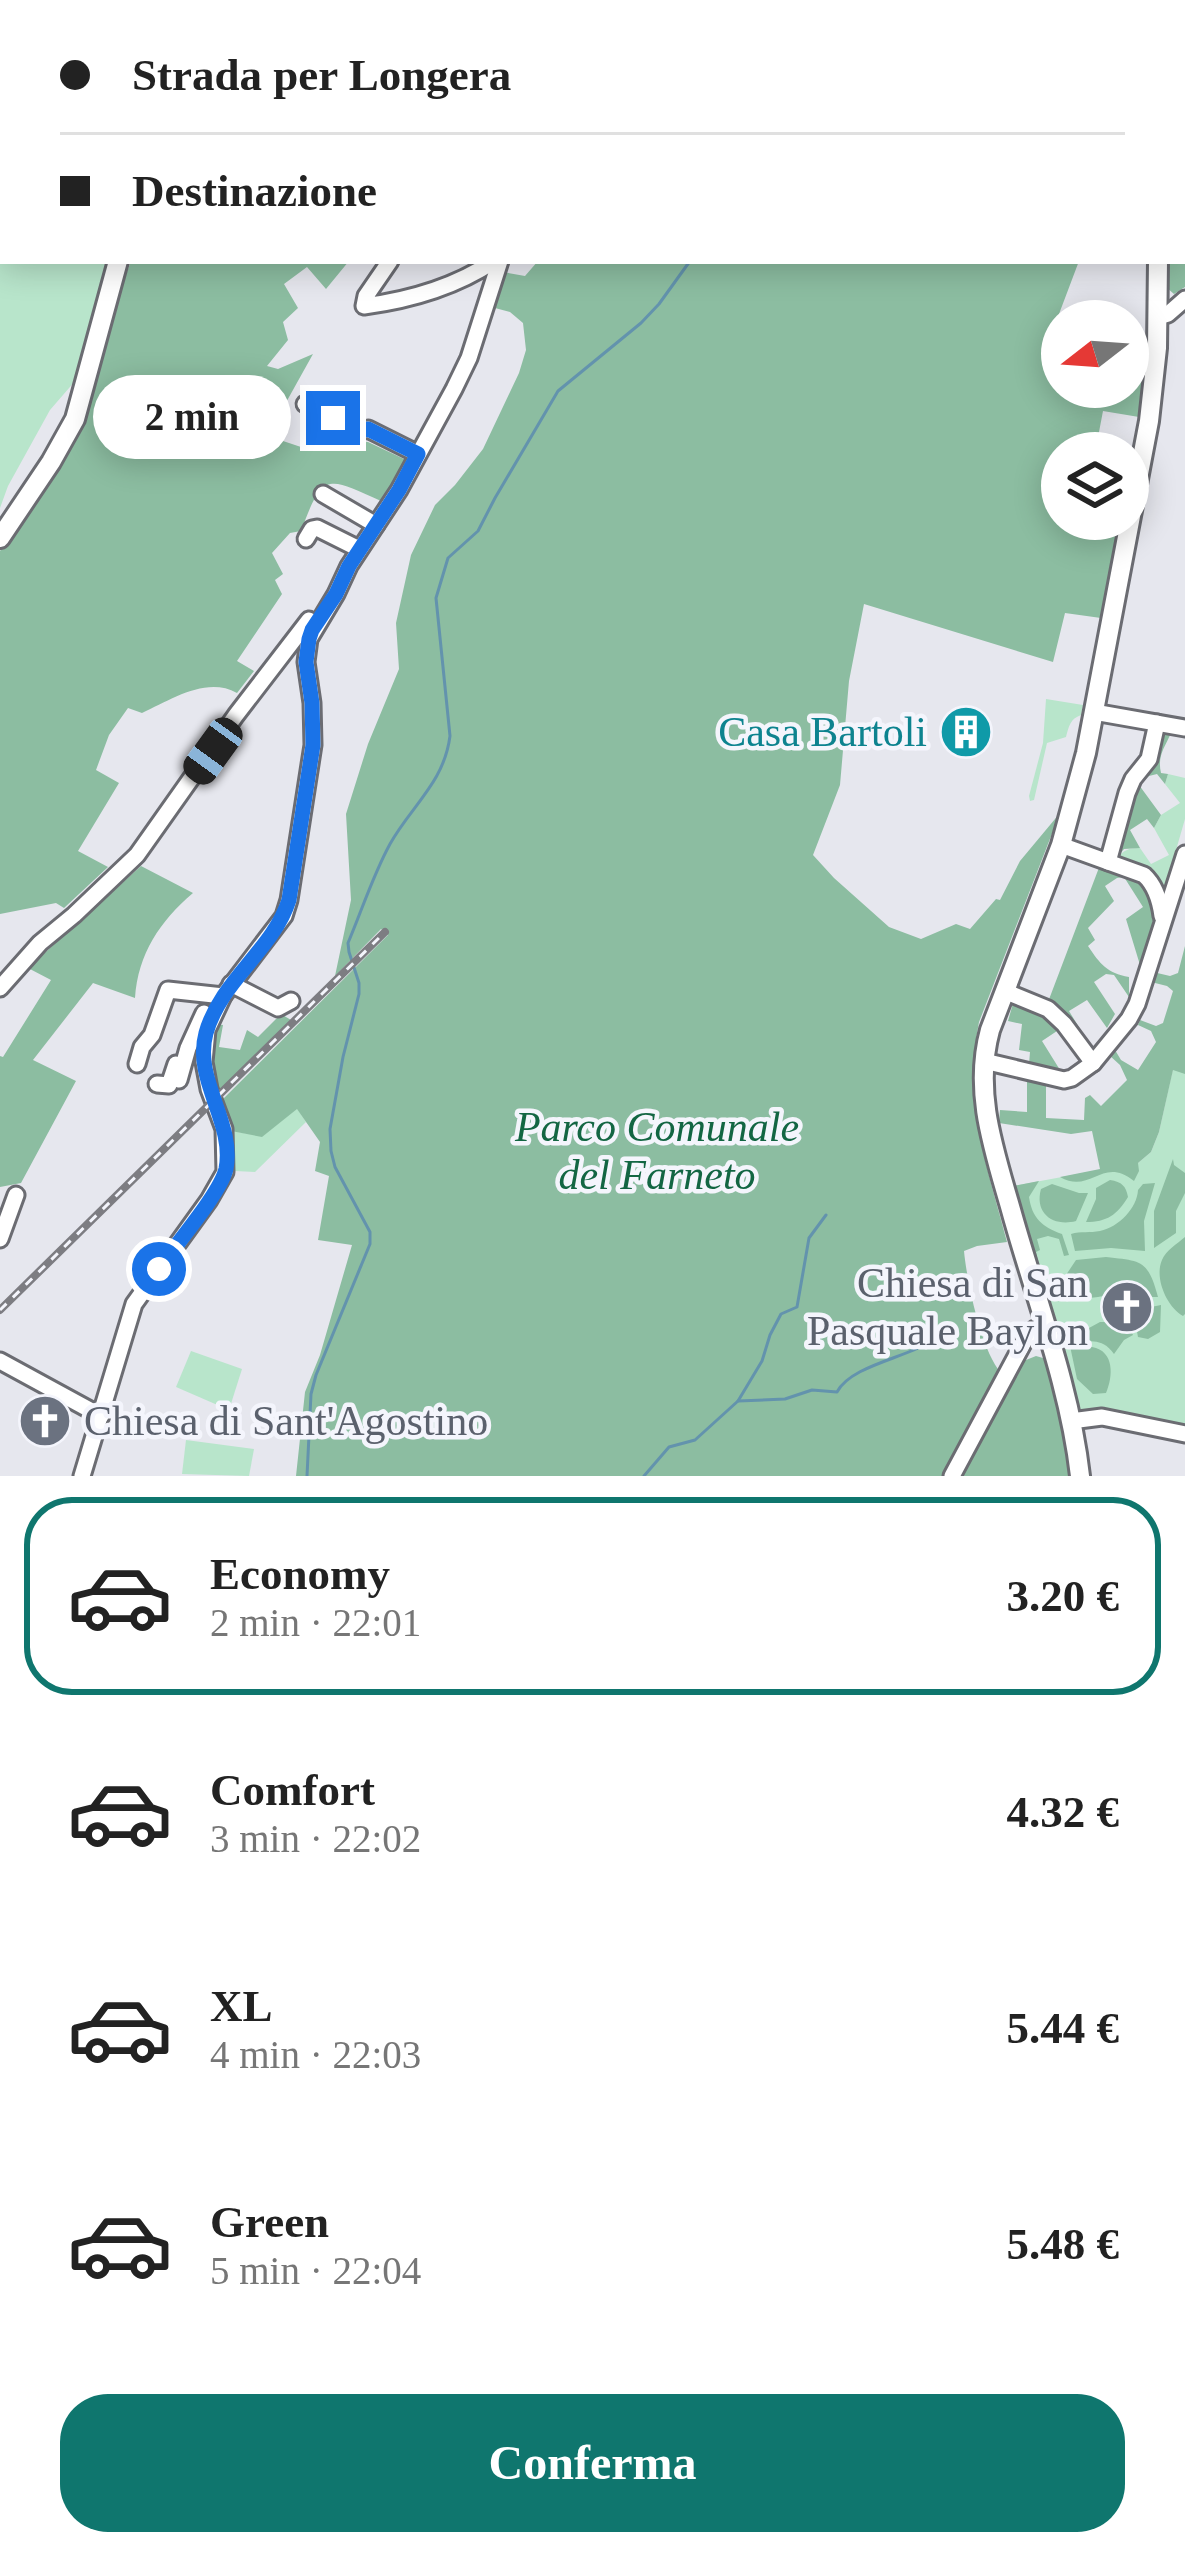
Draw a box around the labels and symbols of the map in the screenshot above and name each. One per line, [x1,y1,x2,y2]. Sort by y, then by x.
north arrow [1041,300,1149,408]
callout: 2 min [93,376,291,460]
route end [306,391,360,445]
building icon: Casa Bartoli [938,704,994,760]
place label: Casa Bartoli [718,709,927,755]
car [177,711,249,791]
park label: Parco Comunale del Farneto [514,1104,799,1198]
route start [132,1242,186,1296]
place label: Chiesa di San Pasquale Baylon [807,1260,1088,1354]
church icon: Chiesa di San Pasquale Baylon [1099,1279,1155,1335]
church icon: Chiesa di Sant'Agostino [17,1393,73,1449]
place label: Chiesa di Sant'Agostino [84,1398,488,1444]

